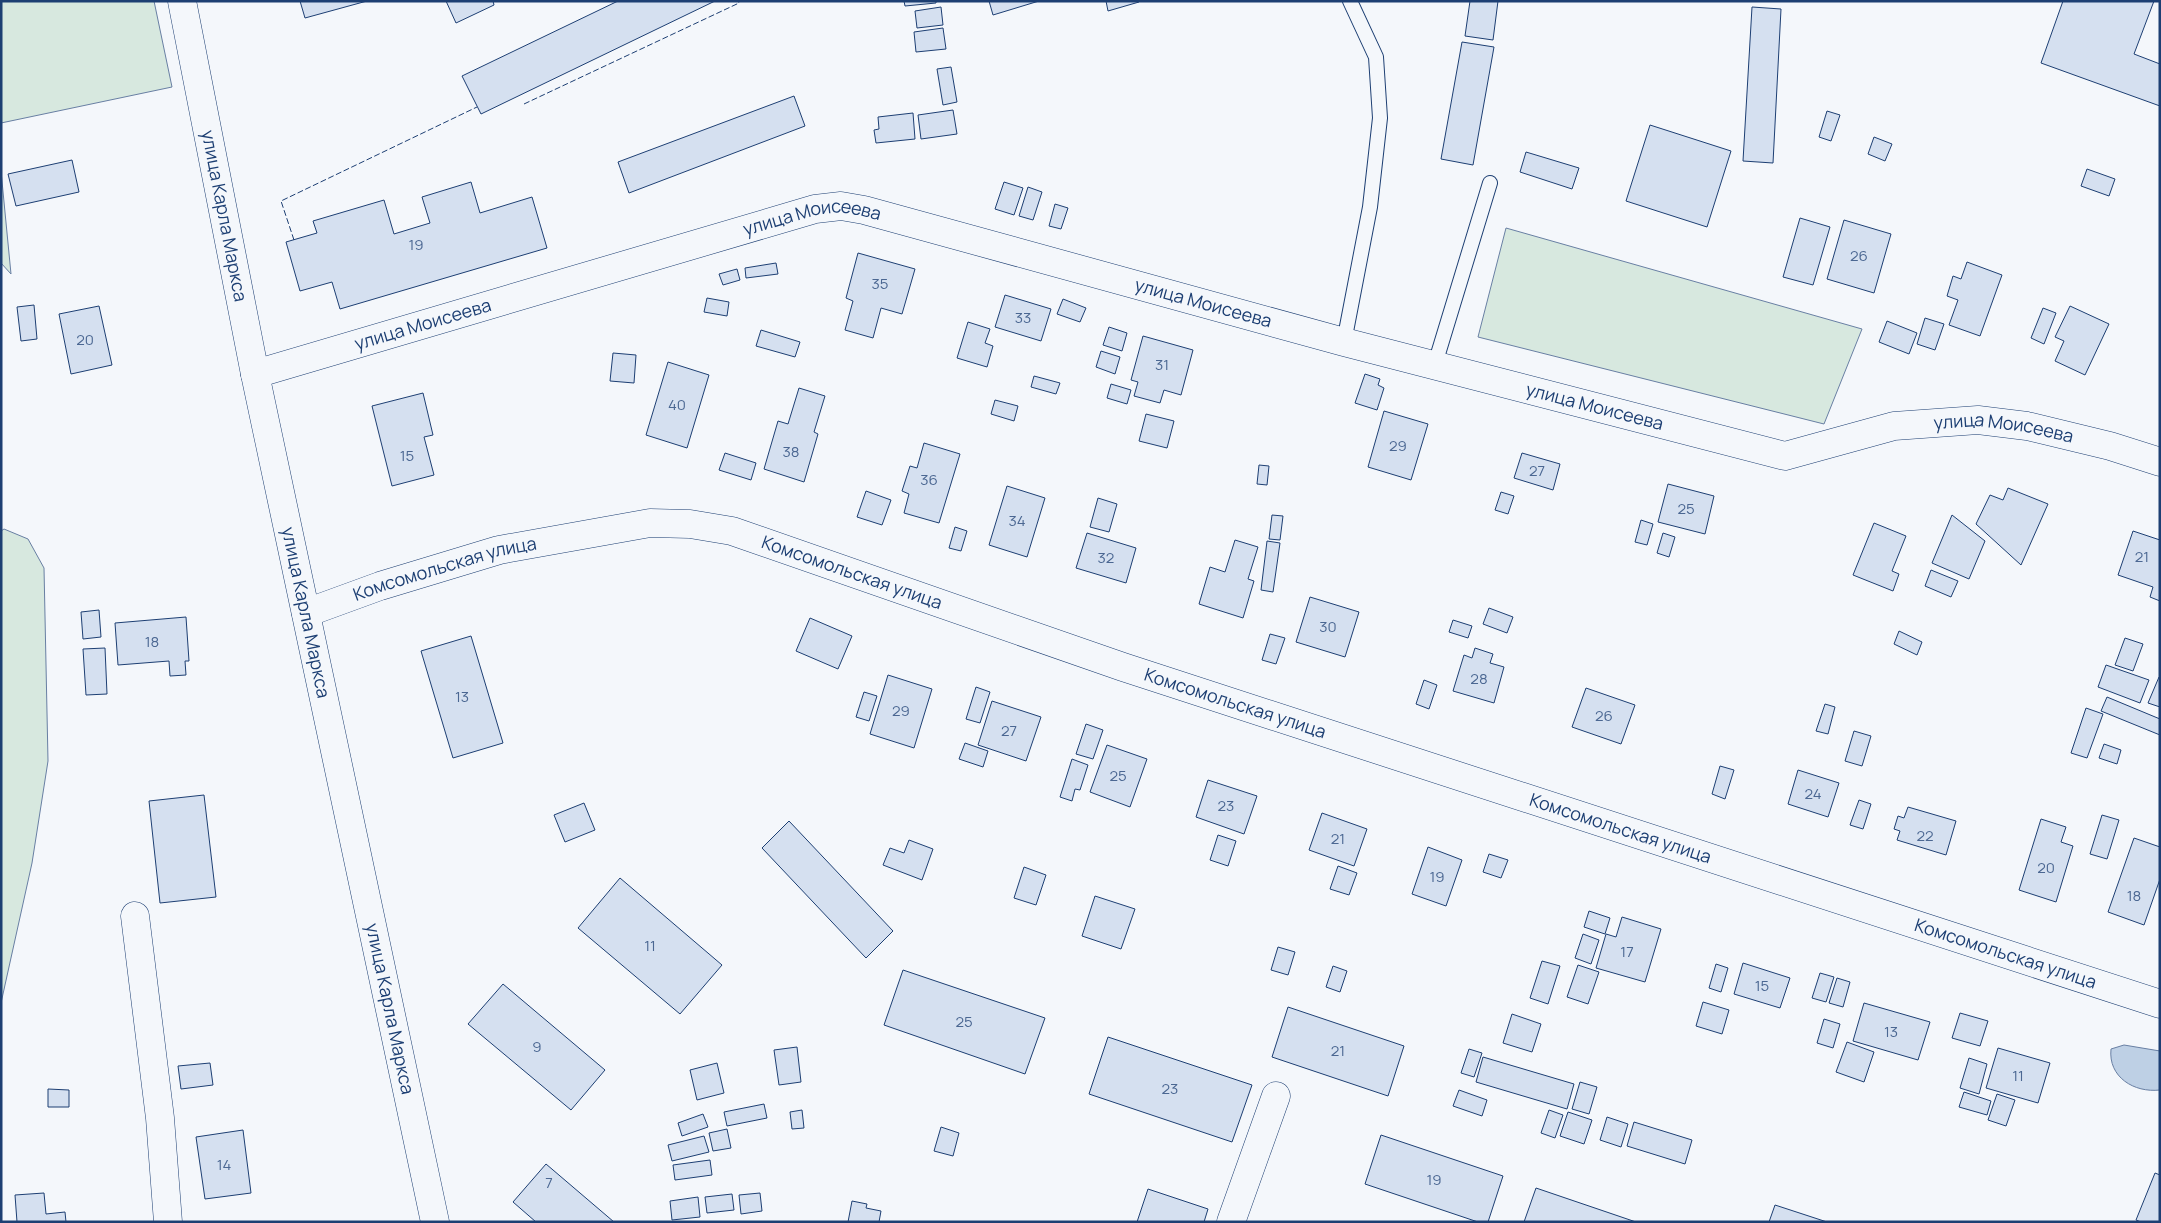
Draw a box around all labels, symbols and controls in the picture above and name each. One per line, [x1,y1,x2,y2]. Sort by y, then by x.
street label: улица Карла Маркса [197,128,254,304]
street label: улица Моисеева [740,193,884,241]
house number: 19 [408,234,424,255]
house number: 26 [1850,245,1868,266]
street label: улица Моисеева [1132,272,1275,333]
house number: 35 [872,273,888,294]
street label: улица Моисеева [351,292,494,355]
house number: 33 [1015,307,1031,328]
house number: 20 [76,329,94,350]
house number: 31 [1155,354,1169,375]
street label: улица Моисеева [1524,377,1666,435]
house number: 40 [668,394,686,415]
street label: улица Моисеева [1933,407,2076,448]
house number: 29 [1389,435,1407,456]
house number: 38 [782,441,800,462]
house number: 15 [400,445,414,466]
house number: 27 [1529,460,1545,481]
house number: 36 [920,469,938,490]
house number: 25 [1677,498,1695,519]
house number: 34 [1008,510,1026,531]
street label: улица Карла Маркса [277,525,336,700]
street label: Комсомольская улица [759,529,946,614]
street label: Комсомольская улица [350,531,538,606]
house number: 21 [2135,546,2149,567]
house number: 32 [1098,547,1114,568]
house number: 30 [1319,616,1337,637]
house number: 18 [145,631,159,652]
street label: Комсомольская улица [1141,662,1329,743]
house number: 28 [1470,668,1488,689]
house number: 13 [455,686,469,707]
house number: 29 [892,700,910,721]
house number: 26 [1595,705,1613,726]
house number: 27 [1001,720,1017,741]
house number: 25 [1109,765,1127,786]
house number: 24 [1804,783,1822,804]
street label: Комсомольская улица [1527,787,1715,868]
house number: 23 [1218,795,1234,816]
house number: 22 [1916,825,1934,846]
house number: 21 [1331,828,1345,849]
house number: 20 [2037,857,2055,878]
house number: 19 [1429,866,1445,887]
house number: 18 [2127,885,2141,906]
street label: Комсомольская улица [1912,912,2100,994]
street label: улица Карла Маркса [361,921,421,1096]
house number: 11 [644,935,656,956]
house number: 17 [1620,941,1634,962]
house number: 15 [1755,975,1769,996]
house number: 25 [955,1011,973,1032]
house number: 13 [1884,1021,1898,1042]
house number: 9 [532,1036,542,1057]
house number: 21 [1331,1040,1345,1061]
house number: 11 [2012,1065,2024,1086]
house number: 23 [1162,1078,1178,1099]
house number: 14 [217,1154,231,1175]
house number: 19 [1426,1169,1442,1190]
house number: 7 [545,1172,553,1193]

